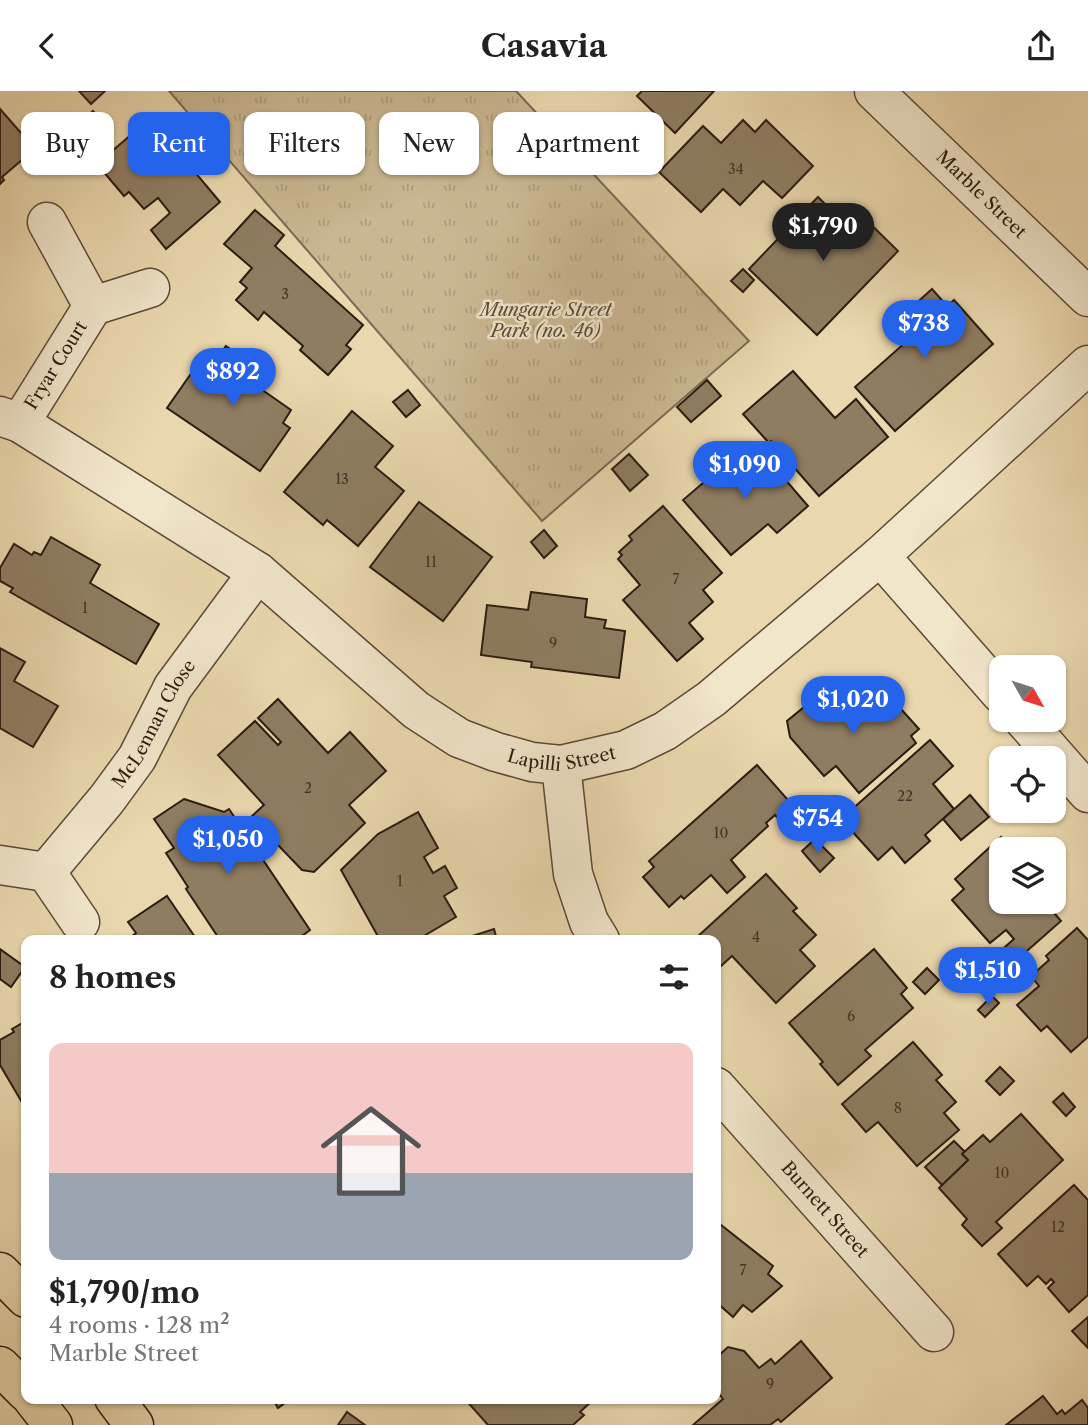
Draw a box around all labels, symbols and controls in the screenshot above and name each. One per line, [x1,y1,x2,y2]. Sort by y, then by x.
text: Casavia [481,26,607,65]
icon: back [28,27,66,65]
icon: share [1022,27,1060,65]
chip: Buy [21,112,114,175]
chip: Rent [128,112,230,175]
chip: Filters [244,112,365,175]
chip: New [379,112,479,175]
chip: Apartment [493,112,664,175]
street label: Marble Street [931,146,1032,243]
house number: 34 [728,160,744,178]
pin: $1,790 [766,204,880,263]
text: $1,790 [788,212,858,240]
house number: 3 [281,285,289,303]
park label: Mungarie Street Park (no. 46) [478,299,613,342]
pin: $738 [883,301,965,360]
text: $738 [898,309,950,337]
street label: Fryar Court [20,316,92,414]
pin: $892 [192,349,274,408]
text: $892 [206,357,260,385]
pin: $1,090 [688,441,802,501]
text: $1,090 [709,450,781,478]
house number: 13 [335,470,349,488]
house number: 11 [425,553,437,571]
house number: 7 [673,570,680,588]
house number: 1 [82,599,88,617]
house number: 9 [549,634,557,652]
street label: McLennan Close [108,655,200,792]
north arrow [989,655,1066,731]
map controls [989,655,1066,914]
pin: $1,020 [796,677,910,736]
text: $1,020 [817,685,889,713]
street label: Lapilli Street [505,742,618,776]
button: locate [989,746,1066,823]
house number: 2 [304,779,312,797]
house number: 22 [897,787,913,805]
pin: $754 [777,795,859,855]
text: $754 [793,804,843,832]
pin: $1,050 [171,817,285,876]
house number: 10 [714,824,728,842]
text: $1,050 [192,825,264,853]
button: layers [989,837,1066,914]
house number: 1 [397,872,403,890]
house number: 4 [752,928,760,946]
pin: $1,510 [931,947,1045,1007]
text: $1,510 [954,956,1022,984]
icon: filters [655,958,693,996]
text: 8 homes [49,959,176,996]
house number: 6 [847,1007,855,1025]
icon: home [308,1088,434,1214]
house number: 8 [894,1099,902,1117]
street label: Burnett Street [776,1157,874,1263]
house number: 10 [995,1164,1009,1182]
house number: 12 [1051,1218,1065,1236]
house number: 7 [740,1261,747,1279]
text: $1,790/mo [49,1274,200,1311]
text: 4 rooms · 128 m² [49,1311,230,1339]
text: Marble Street [49,1339,199,1367]
house number: 9 [766,1375,774,1393]

